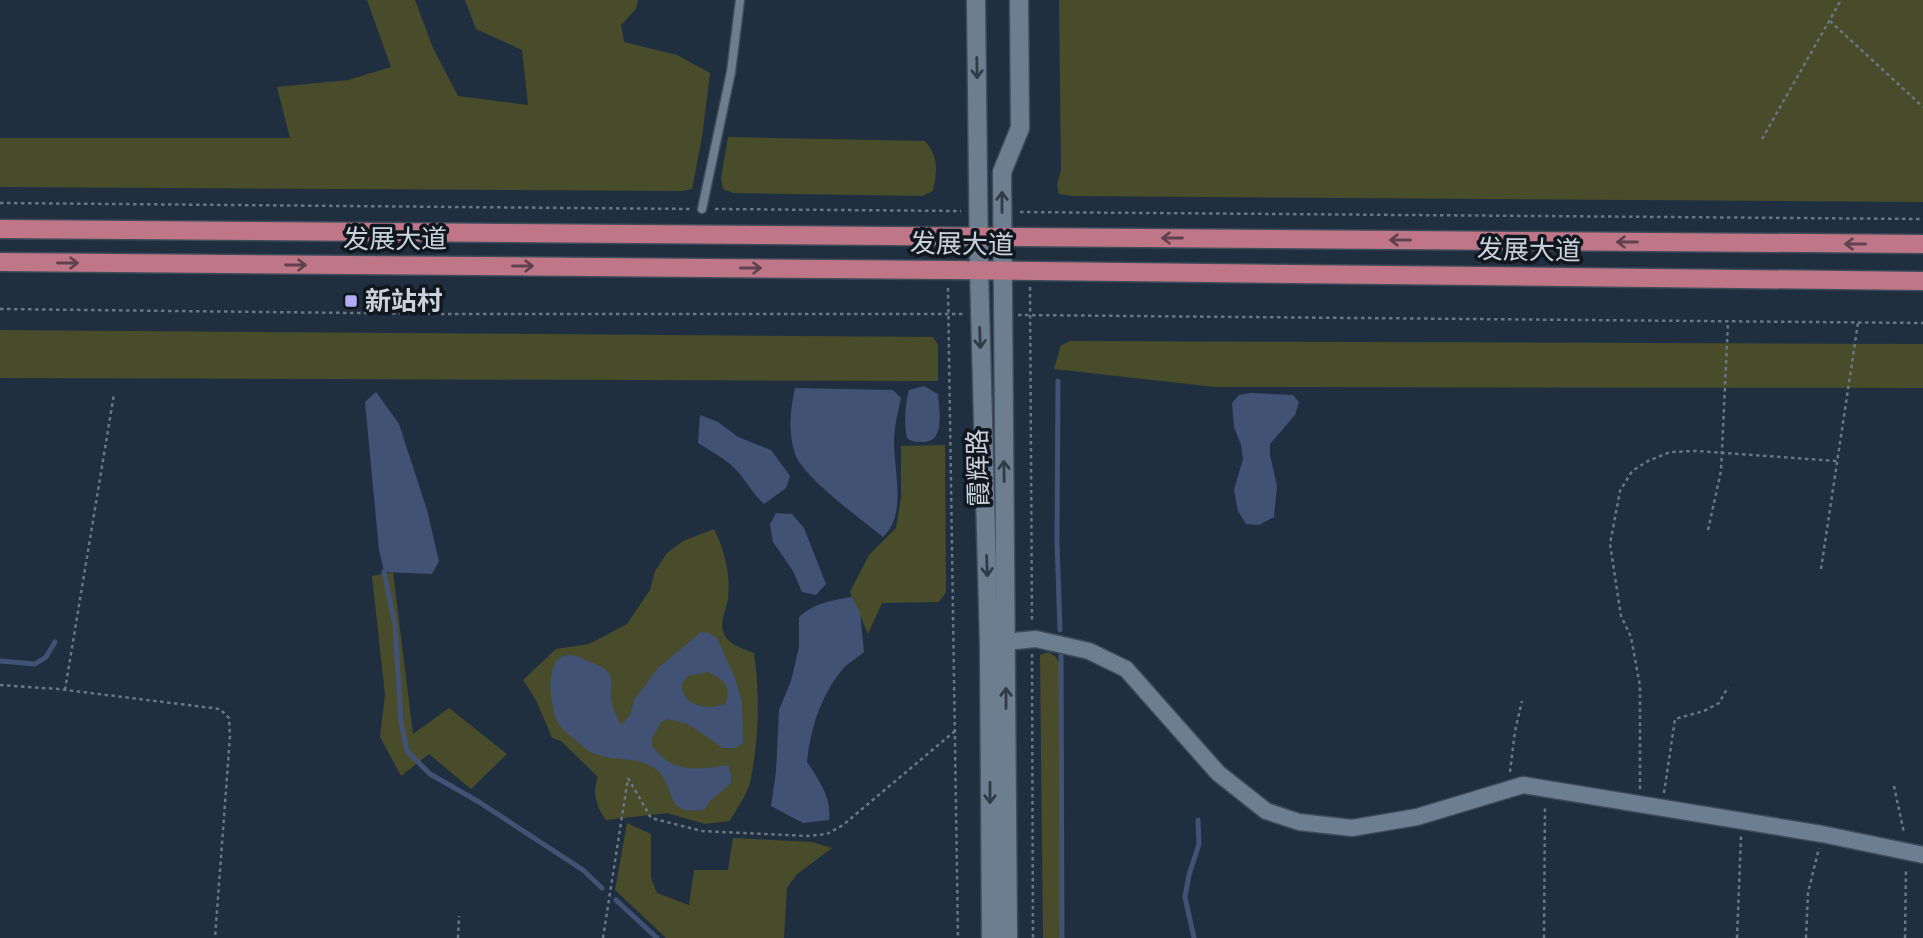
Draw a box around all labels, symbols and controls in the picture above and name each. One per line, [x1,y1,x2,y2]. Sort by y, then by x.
one-way arrow [970,56,983,79]
one-way arrow [995,191,1009,214]
street label: 发展大道 [343,222,447,256]
street label: 发展大道 [910,226,1014,262]
one-way arrow [1161,231,1184,245]
street label: 发展大道 [1477,232,1581,268]
one-way arrow [1389,233,1412,247]
one-way arrow [1616,235,1639,249]
one-way arrow [1844,237,1867,251]
one-way arrow [56,256,79,270]
one-way arrow [284,258,307,272]
one-way arrow [511,259,534,273]
one-way arrow [739,261,762,275]
place label: 新站村 [365,284,443,318]
marker: 新站村 [343,293,359,309]
one-way arrow [974,326,987,349]
street label: 霞辉路 [960,429,996,507]
one-way arrow [997,460,1011,483]
one-way arrow [980,554,993,577]
one-way arrow [1000,687,1013,710]
one-way arrow [983,781,997,804]

